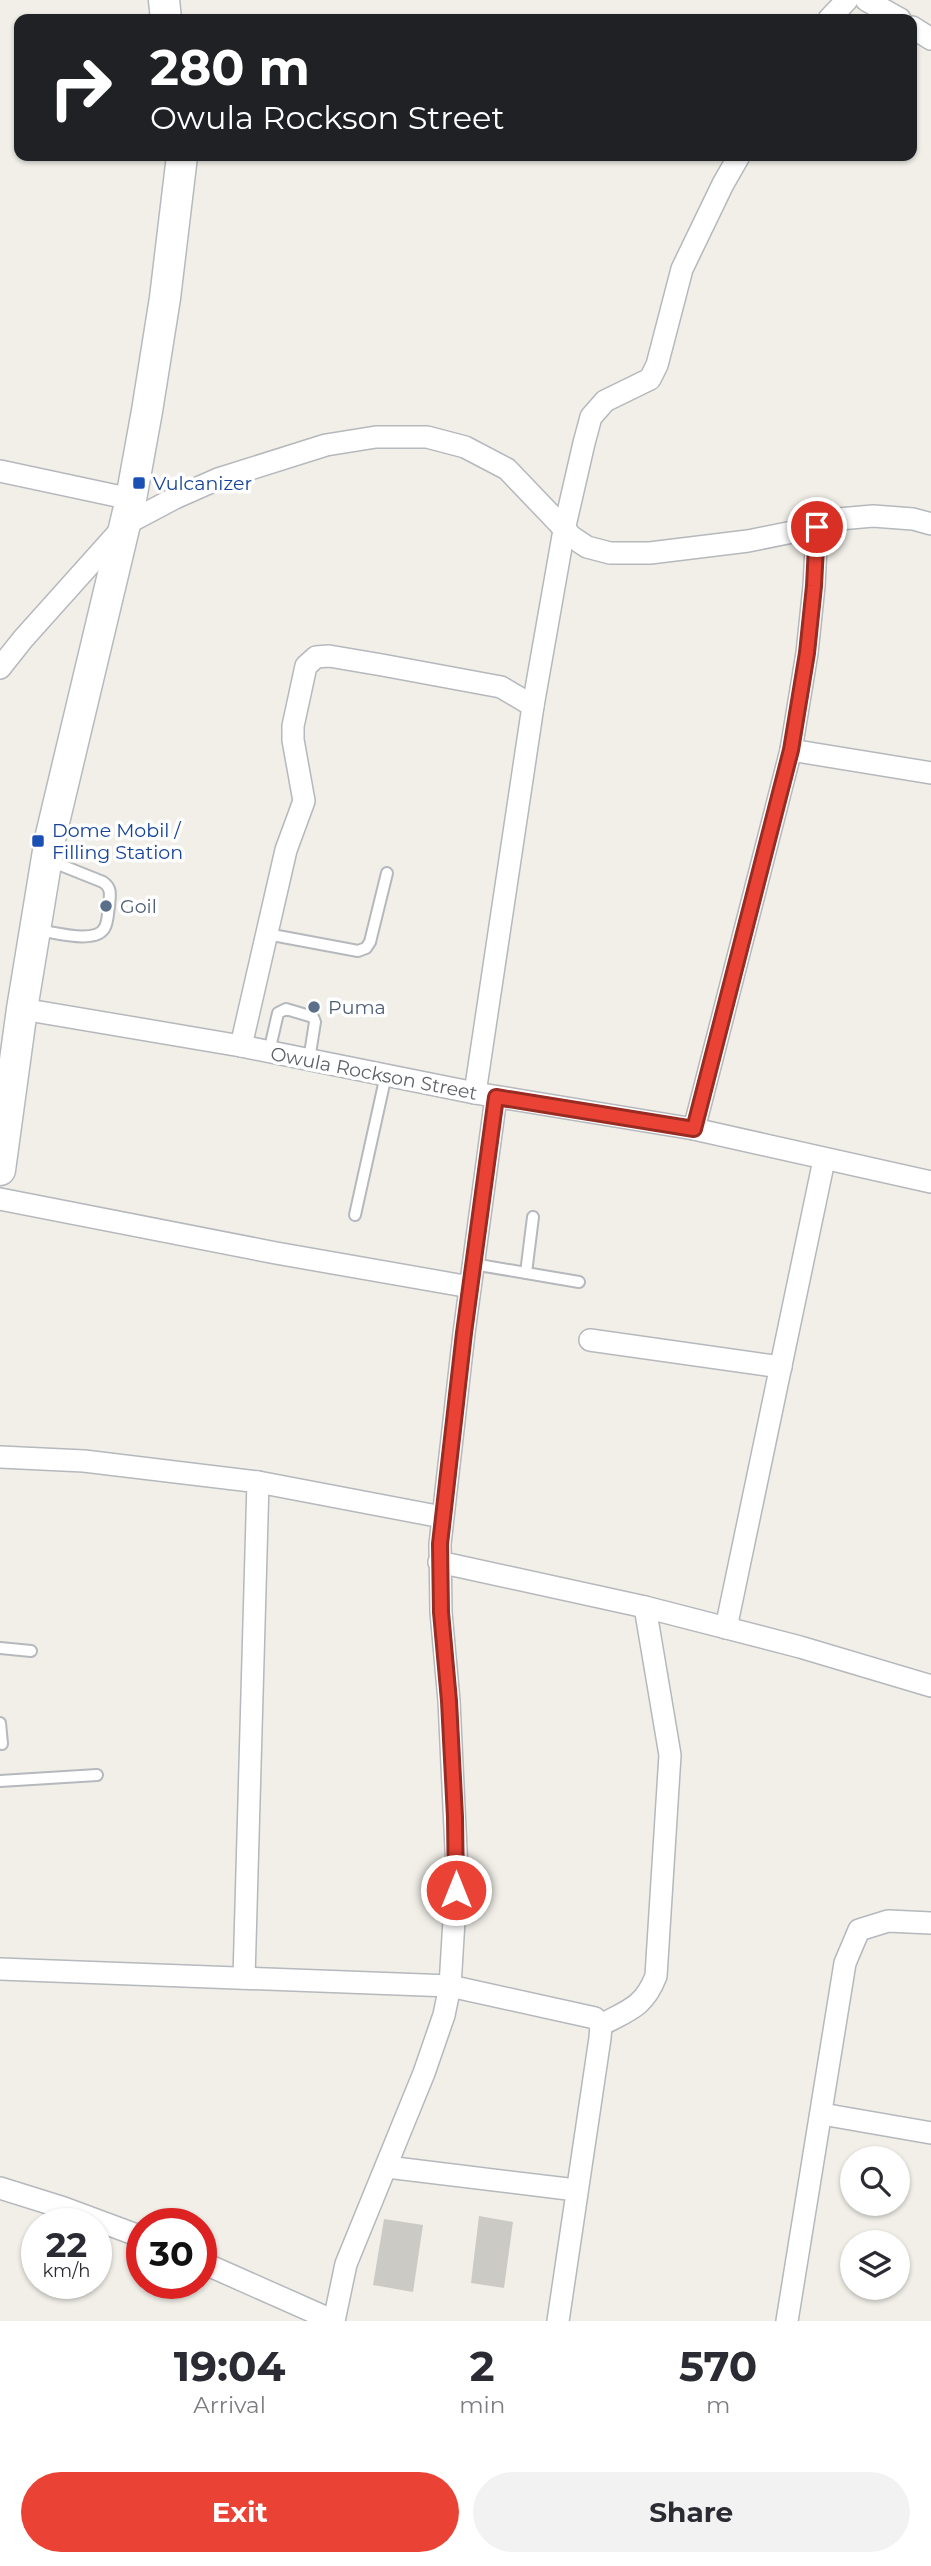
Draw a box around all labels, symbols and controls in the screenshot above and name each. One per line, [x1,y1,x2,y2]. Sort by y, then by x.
text: 280 m [150,38,310,97]
icon: right [35,42,126,133]
text: Owula Rockson Street [150,98,504,137]
place label: Vulcanizer [153,472,252,495]
marker: Vulcanizer [131,475,147,491]
pin [787,497,847,557]
icon: arrive [798,508,836,546]
place label: Dome Mobil / Filling Station [52,819,183,864]
marker: Dome Mobil / Filling Station [30,833,46,849]
place label: Goil [120,895,157,918]
marker: Goil [98,898,114,914]
place label: Puma [328,996,386,1019]
marker: Puma [306,999,322,1015]
street label: Owula Rockson Street [268,1042,480,1105]
position arrow [419,1853,493,1927]
map controls [840,2146,910,2300]
button: search [840,2146,910,2216]
speed limit sign: 30 [126,2208,217,2299]
text: 22 [46,2223,87,2266]
button: layers [840,2230,910,2300]
text: km/h [42,2260,91,2282]
text: 19:04 [174,2340,285,2392]
text: 2 [470,2340,495,2392]
text: 570 [679,2340,757,2392]
text: Arrival [193,2391,266,2419]
text: min [459,2391,505,2419]
text: m [706,2391,730,2419]
button: Exit [21,2472,459,2552]
button: Share [473,2472,910,2552]

